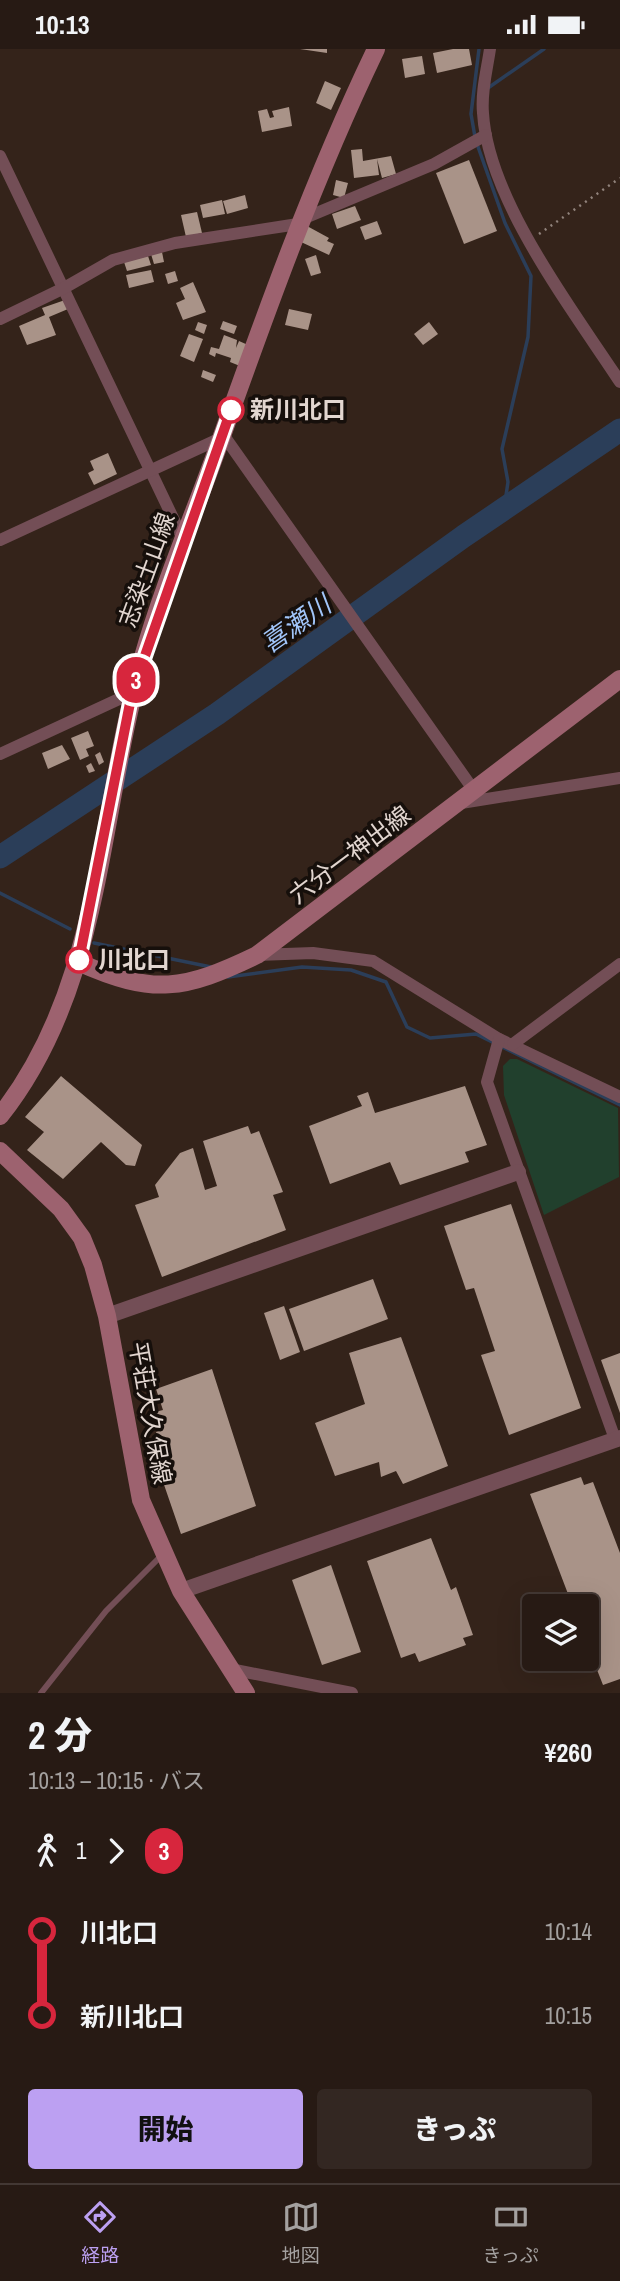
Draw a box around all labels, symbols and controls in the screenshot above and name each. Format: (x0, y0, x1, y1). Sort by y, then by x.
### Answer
text: 10:13 (35, 7, 90, 42)
place label: 新川北口 (250, 393, 346, 425)
marker: 新川北口 (218, 397, 244, 423)
street label: 志染土山線 (111, 508, 182, 632)
water label: 喜瀬川 (254, 585, 340, 660)
line badge: 3 (113, 657, 159, 703)
text: 3 (131, 664, 141, 696)
street label: 六分一神出線 (282, 798, 417, 910)
place label: 川北口 (98, 943, 170, 975)
marker: 川北口 (66, 947, 92, 973)
street label: 平荘大久保線 (123, 1339, 179, 1487)
map controls (522, 1594, 599, 1671)
button: layers (522, 1594, 599, 1671)
text: 2 分 (28, 1710, 92, 1761)
text: ¥260 (545, 1735, 592, 1770)
text: 10:13 – 10:15 · バス (28, 1765, 205, 1796)
icon: walk (28, 1832, 66, 1870)
icon: forward (97, 1832, 135, 1870)
text: 1 (76, 1835, 87, 1866)
text: 3 (159, 1835, 169, 1867)
text: 川北口 (80, 1915, 158, 1950)
text: 10:14 (545, 1916, 592, 1947)
text: 新川北口 (80, 1999, 184, 2034)
text: 10:15 (545, 2000, 592, 2031)
button: 開始 (28, 2089, 303, 2169)
button: きっぷ (317, 2089, 592, 2169)
tab: 経路 (81, 2198, 119, 2268)
tab: 地図 (282, 2198, 320, 2268)
tab: きっぷ (482, 2198, 539, 2268)

